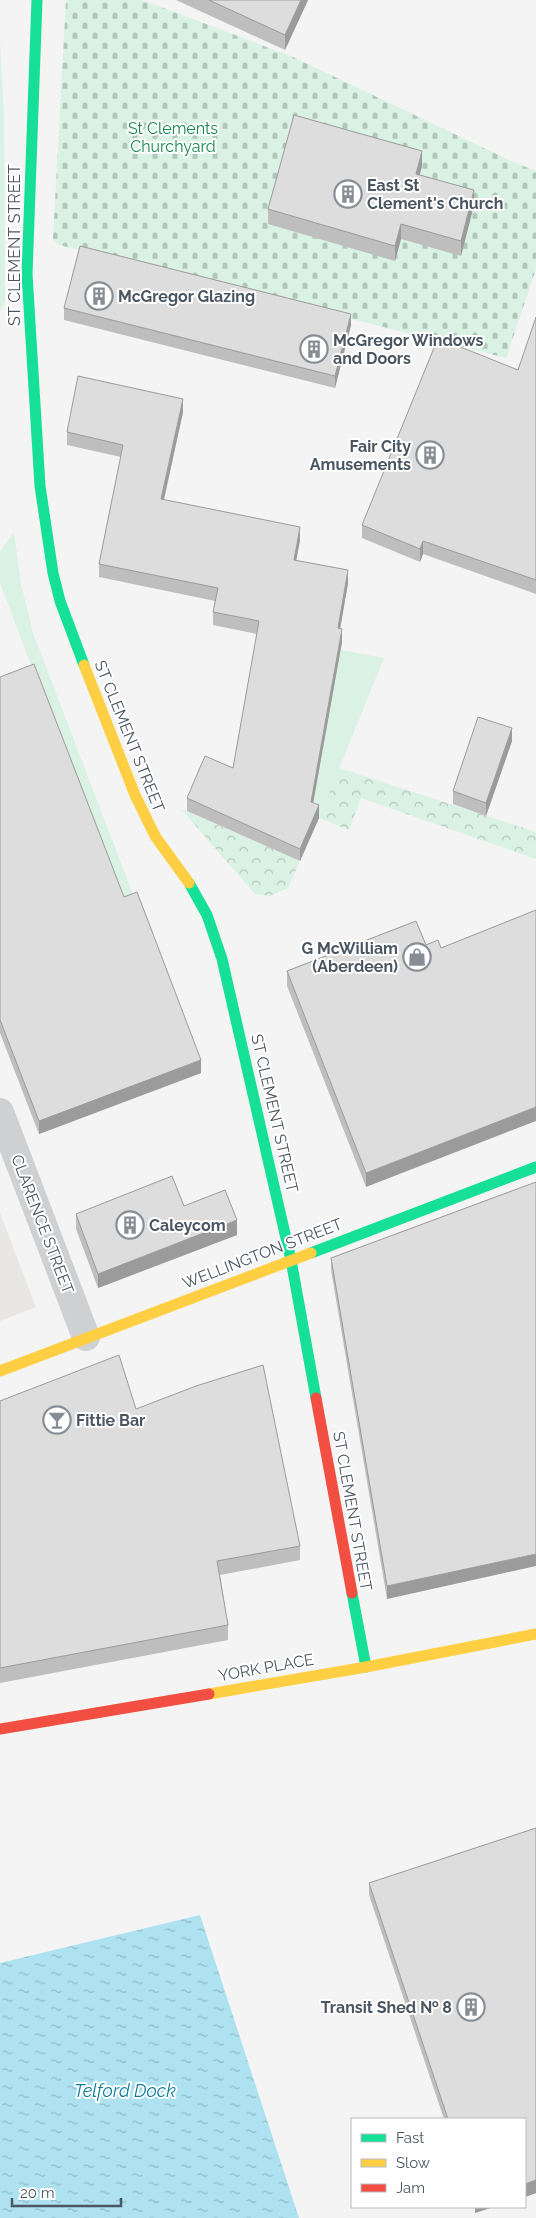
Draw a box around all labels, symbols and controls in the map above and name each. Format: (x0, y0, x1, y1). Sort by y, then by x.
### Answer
park label: St Clements Churchyard (128, 119, 218, 156)
street label: ST CLEMENT STREET (5, 164, 24, 326)
place label: East St Clement's Church (367, 176, 504, 213)
building icon: East St Clement's Church (333, 179, 363, 209)
building icon: McGregor Glazing (84, 281, 114, 311)
place label: McGregor Glazing (118, 287, 255, 306)
place label: McGregor Windows and Doors (333, 331, 483, 368)
building icon: McGregor Windows and Doors (299, 334, 329, 364)
place label: Fair City Amusements (310, 437, 411, 474)
building icon: Fair City Amusements (415, 440, 445, 470)
street label: ST CLEMENT STREET (90, 658, 169, 815)
place label: G McWilliam (Aberdeen) (302, 939, 398, 976)
shop icon: G McWilliam (Aberdeen) (402, 942, 432, 972)
street label: ST CLEMENT STREET (247, 1032, 302, 1194)
street label: CLARENCE STREET (7, 1152, 78, 1297)
building icon: Caleycom (115, 1210, 145, 1240)
street label: WELLINGTON STREET (180, 1214, 345, 1293)
place label: Caleycom (149, 1216, 226, 1235)
bar icon: Fittie Bar (42, 1405, 72, 1435)
place label: Fittie Bar (76, 1411, 145, 1430)
street label: ST CLEMENT STREET (329, 1430, 376, 1593)
street label: YORK PLACE (217, 1650, 316, 1685)
building icon: Transit Shed № 8 (456, 1992, 486, 2022)
place label: Transit Shed № 8 (321, 1998, 452, 2017)
water label: Telford Dock (74, 2080, 176, 2101)
legend (351, 2118, 526, 2208)
text: Fast (396, 2129, 424, 2147)
text: Slow (396, 2154, 430, 2172)
scale bar (12, 2176, 121, 2208)
text: Jam (396, 2179, 425, 2197)
text: 20 m (20, 2184, 55, 2202)

